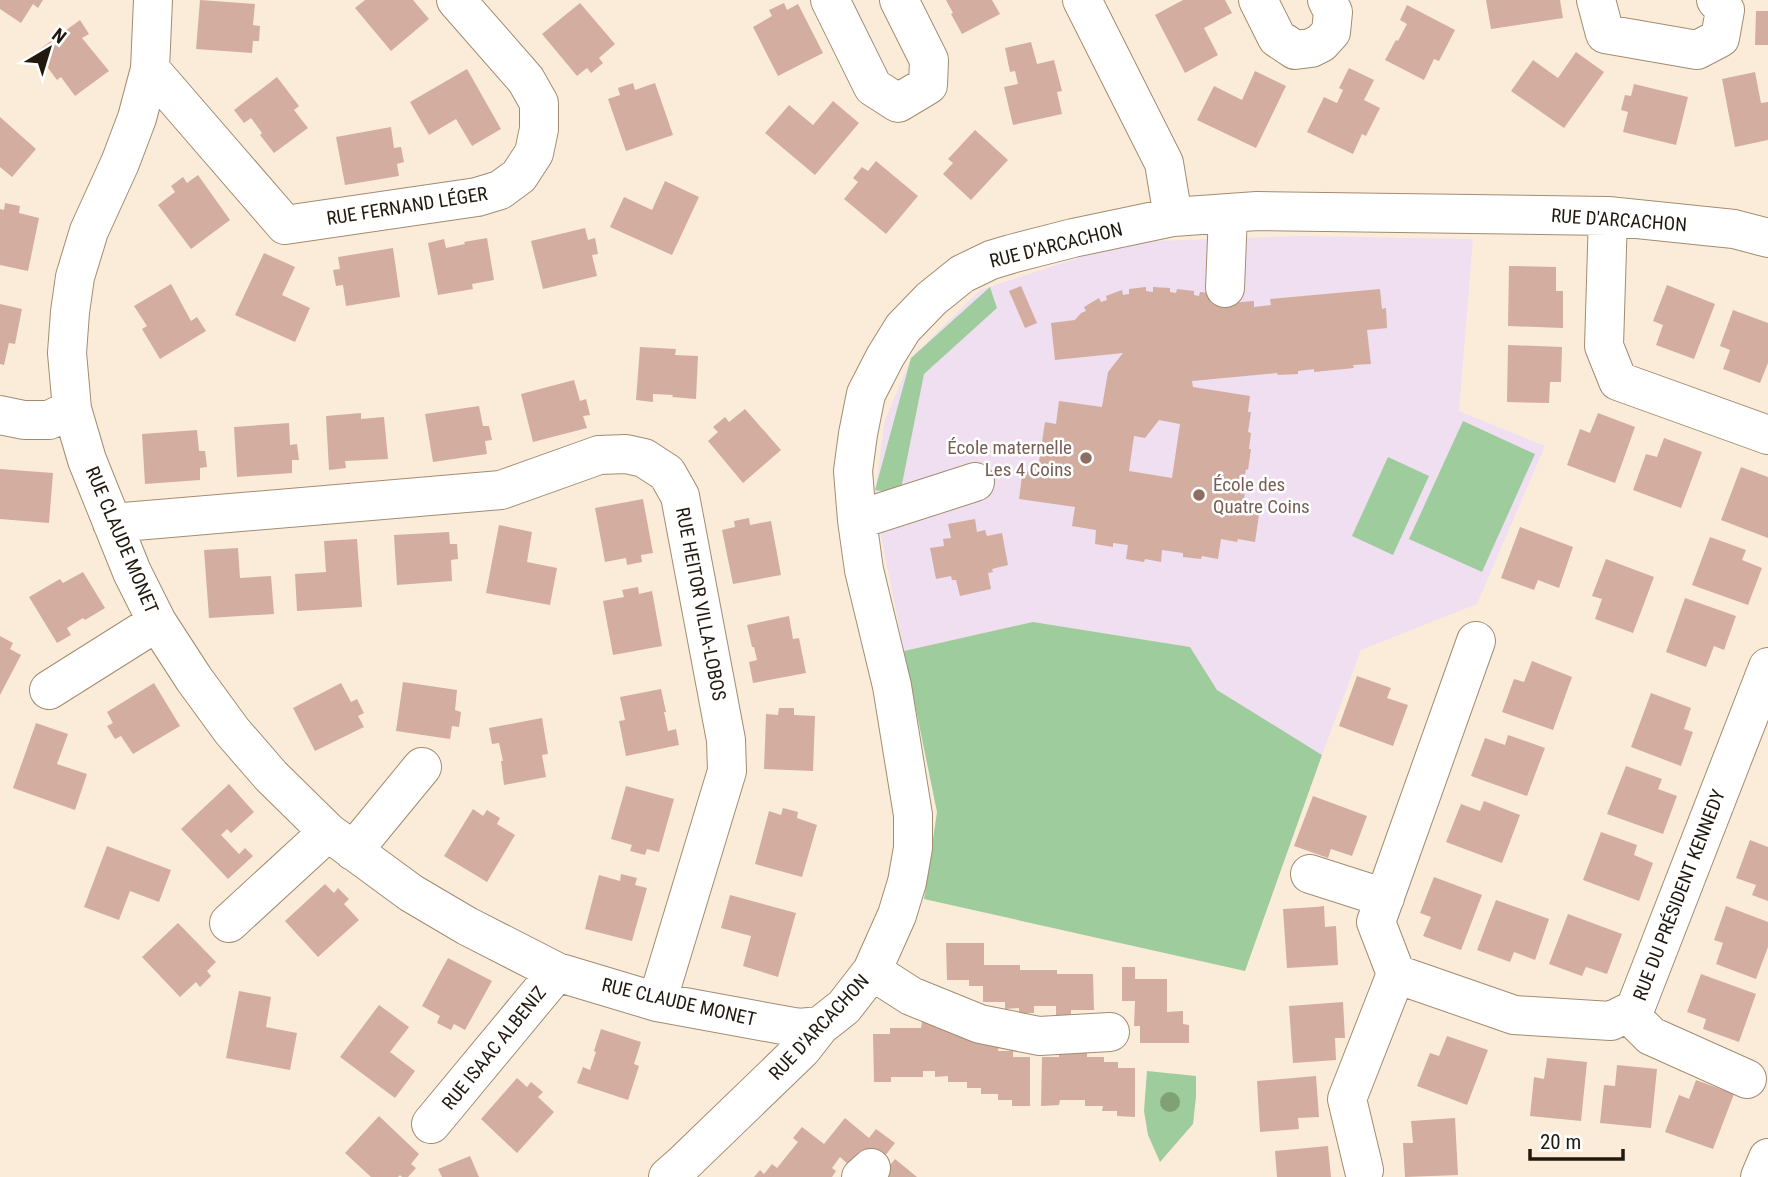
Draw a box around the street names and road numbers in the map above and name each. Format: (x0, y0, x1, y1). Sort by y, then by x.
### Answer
street label: RUE FERNAND LÉGER (325, 182, 489, 230)
street label: RUE D'ARCACHON (1550, 204, 1688, 236)
street label: RUE D'ARCACHON (987, 217, 1125, 273)
street label: RUE CLAUDE MONET (81, 463, 163, 617)
street label: RUE HEITOR VILLA-LOBOS (671, 505, 731, 703)
street label: RUE DU PRÉSIDENT KENNEDY (1628, 786, 1730, 1004)
street label: RUE D'ARCACHON (764, 969, 874, 1085)
street label: RUE CLAUDE MONET (600, 973, 759, 1031)
street label: RUE ISAAC ALBENIZ (437, 982, 551, 1114)

